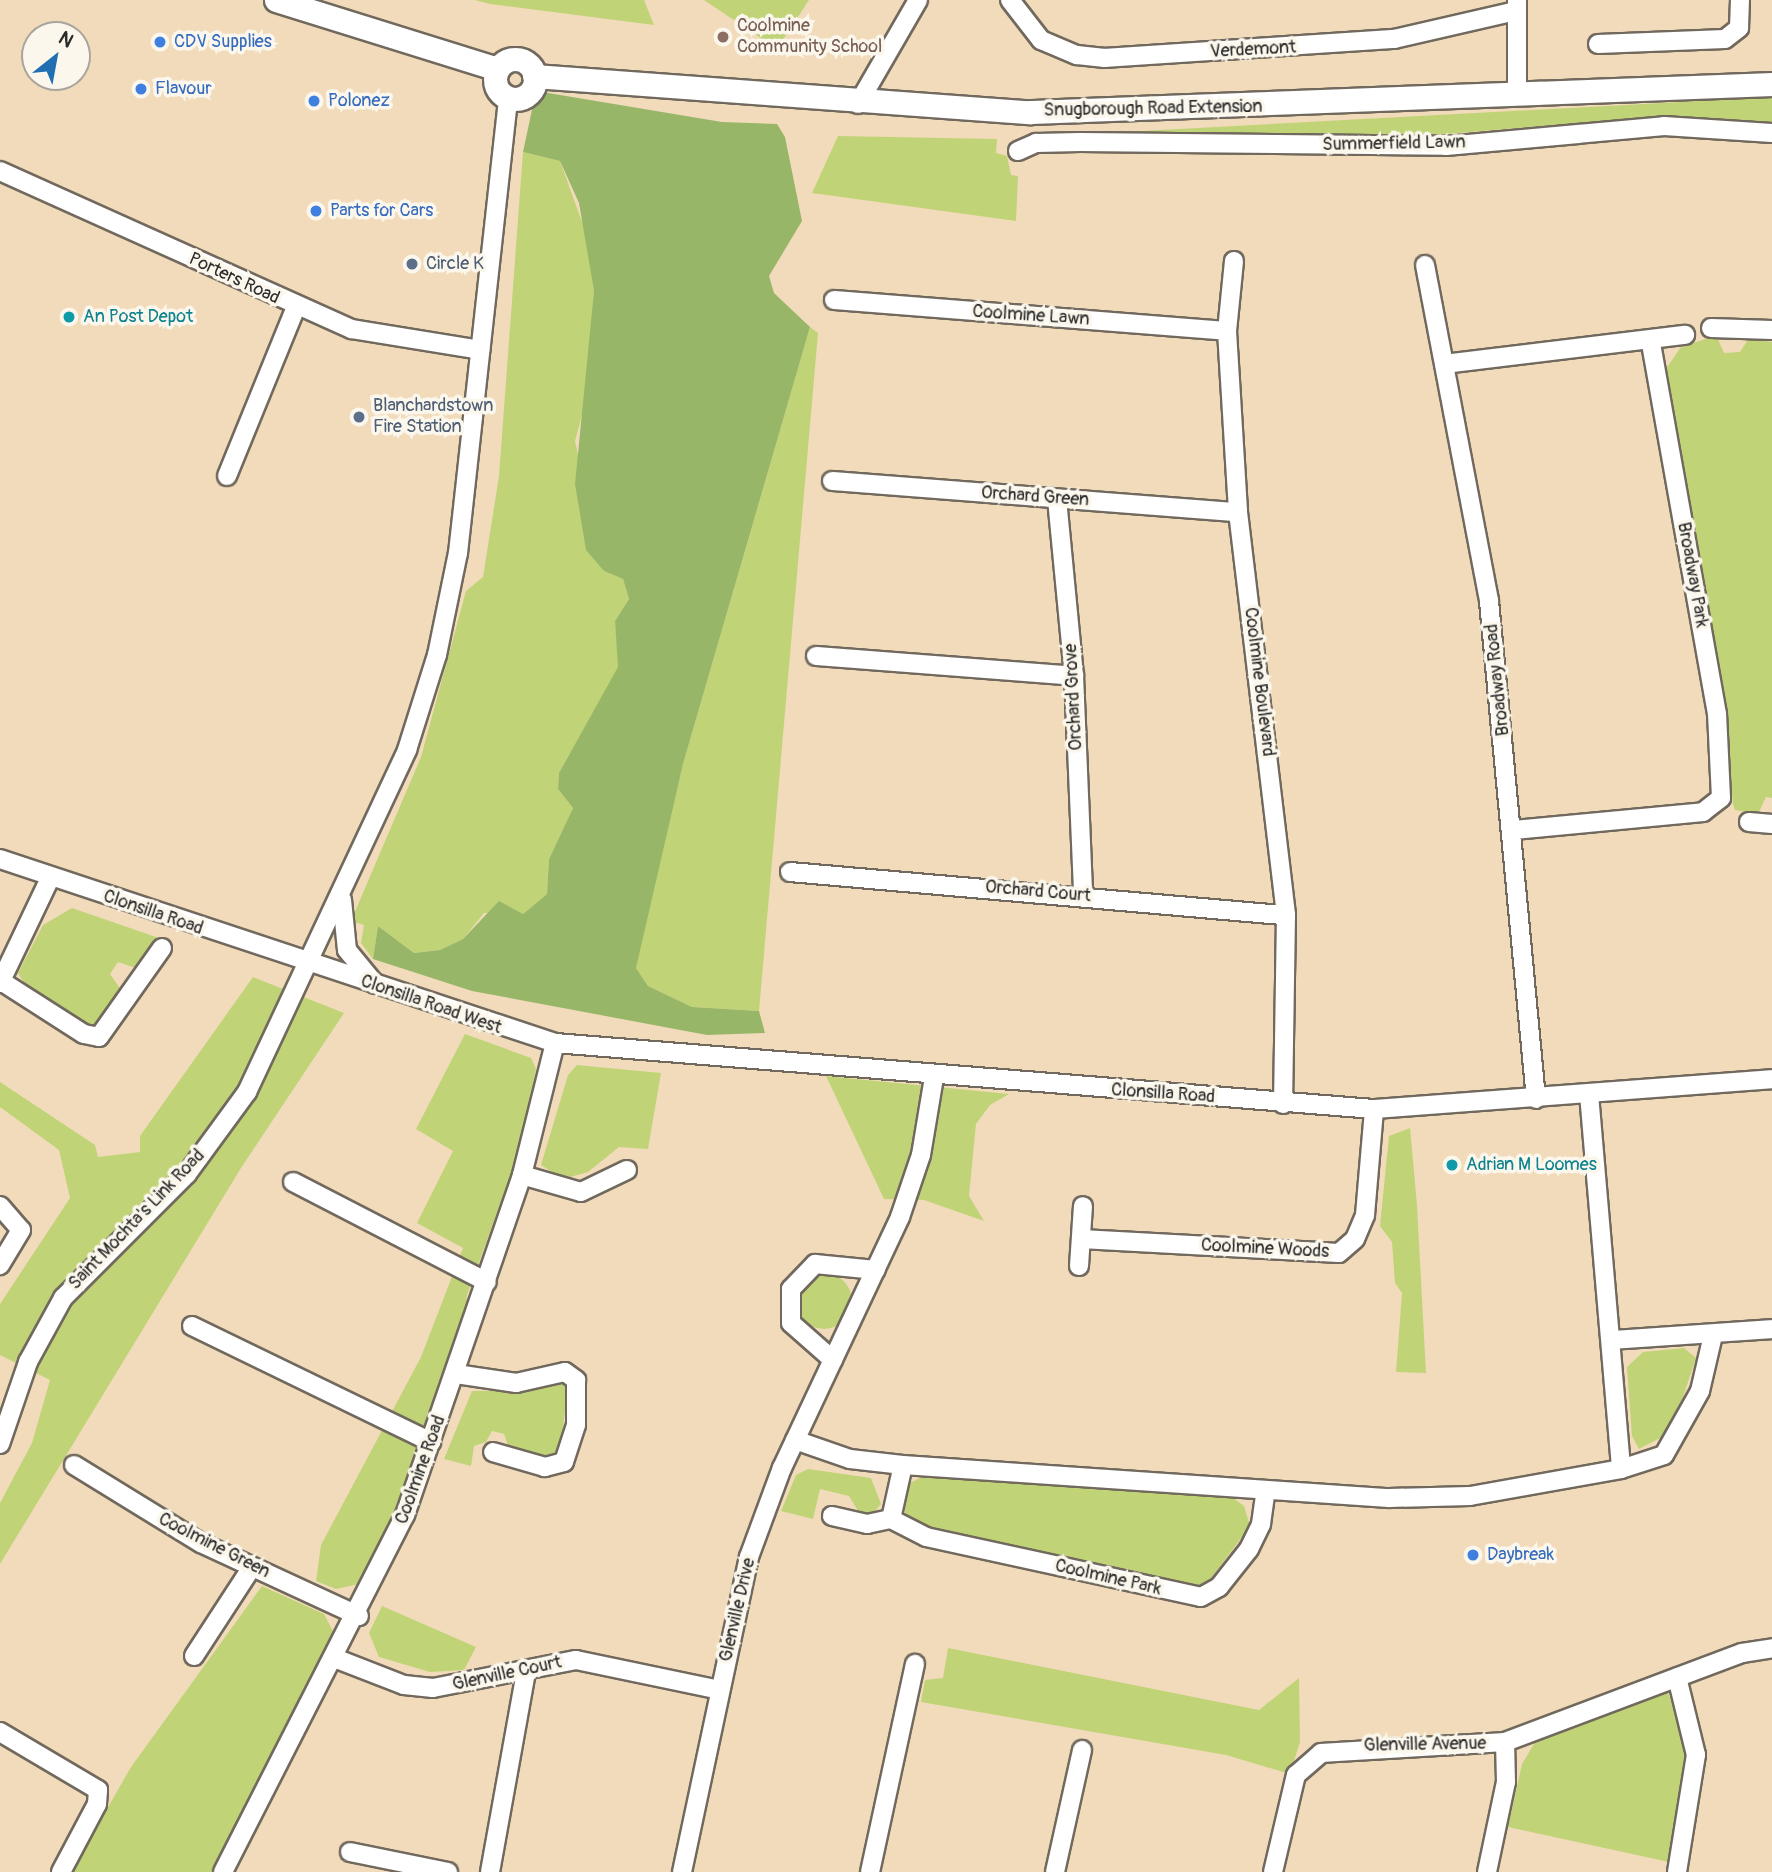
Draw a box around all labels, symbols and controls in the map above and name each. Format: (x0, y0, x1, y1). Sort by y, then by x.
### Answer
place label: Coolmine Community School (737, 16, 882, 58)
north arrow (21, 21, 91, 91)
text: N (54, 26, 77, 53)
marker: Coolmine Community School (715, 29, 731, 45)
place label: CDV Supplies (174, 31, 272, 53)
marker: CDV Supplies (152, 34, 168, 50)
street label: Verdemont (1209, 37, 1297, 63)
place label: Flavour (155, 78, 212, 100)
marker: Flavour (133, 81, 149, 97)
place label: Polonez (328, 90, 390, 112)
marker: Polonez (306, 93, 322, 109)
street label: Snugborough Road Extension (1043, 96, 1263, 122)
street label: Summerfield Lawn (1322, 132, 1466, 156)
place label: Parts for Cars (330, 200, 433, 222)
marker: Parts for Cars (308, 203, 324, 219)
street label: Porters Road (185, 249, 283, 309)
place label: Circle K (426, 253, 484, 275)
marker: Circle K (404, 256, 420, 272)
street label: Coolmine Lawn (972, 301, 1090, 331)
place label: An Post Depot (83, 306, 193, 328)
marker: An Post Depot (61, 309, 77, 325)
place label: Blanchardstown Fire Station (373, 396, 493, 438)
marker: Blanchardstown Fire Station (351, 409, 367, 425)
street label: Orchard Green (980, 482, 1090, 512)
street label: Broadway Park (1672, 521, 1712, 629)
street label: Coolmine Boulevard (1239, 606, 1279, 758)
street label: Broadway Road (1481, 623, 1515, 737)
street label: Orchard Grove (1060, 643, 1088, 751)
street label: Orchard Court (984, 877, 1092, 907)
street label: Clonsilla Road (100, 886, 206, 940)
street label: Clonsilla Road West (358, 971, 504, 1039)
street label: Clonsilla Road (1110, 1080, 1216, 1108)
street label: Saint Mochta's Link Road (64, 1145, 210, 1295)
place label: Adrian M Loomes (1466, 1154, 1597, 1176)
marker: Adrian M Loomes (1444, 1157, 1460, 1173)
street label: Coolmine Woods (1200, 1235, 1330, 1263)
street label: Coolmine Road (391, 1413, 451, 1527)
street label: Coolmine Green (155, 1509, 273, 1583)
place label: Daybreak (1487, 1544, 1554, 1566)
marker: Daybreak (1465, 1547, 1481, 1563)
street label: Coolmine Park (1053, 1555, 1163, 1601)
street label: Glenville Drive (716, 1556, 760, 1664)
street label: Glenville Court (451, 1652, 563, 1696)
street label: Glenville Avenue (1363, 1733, 1487, 1757)

